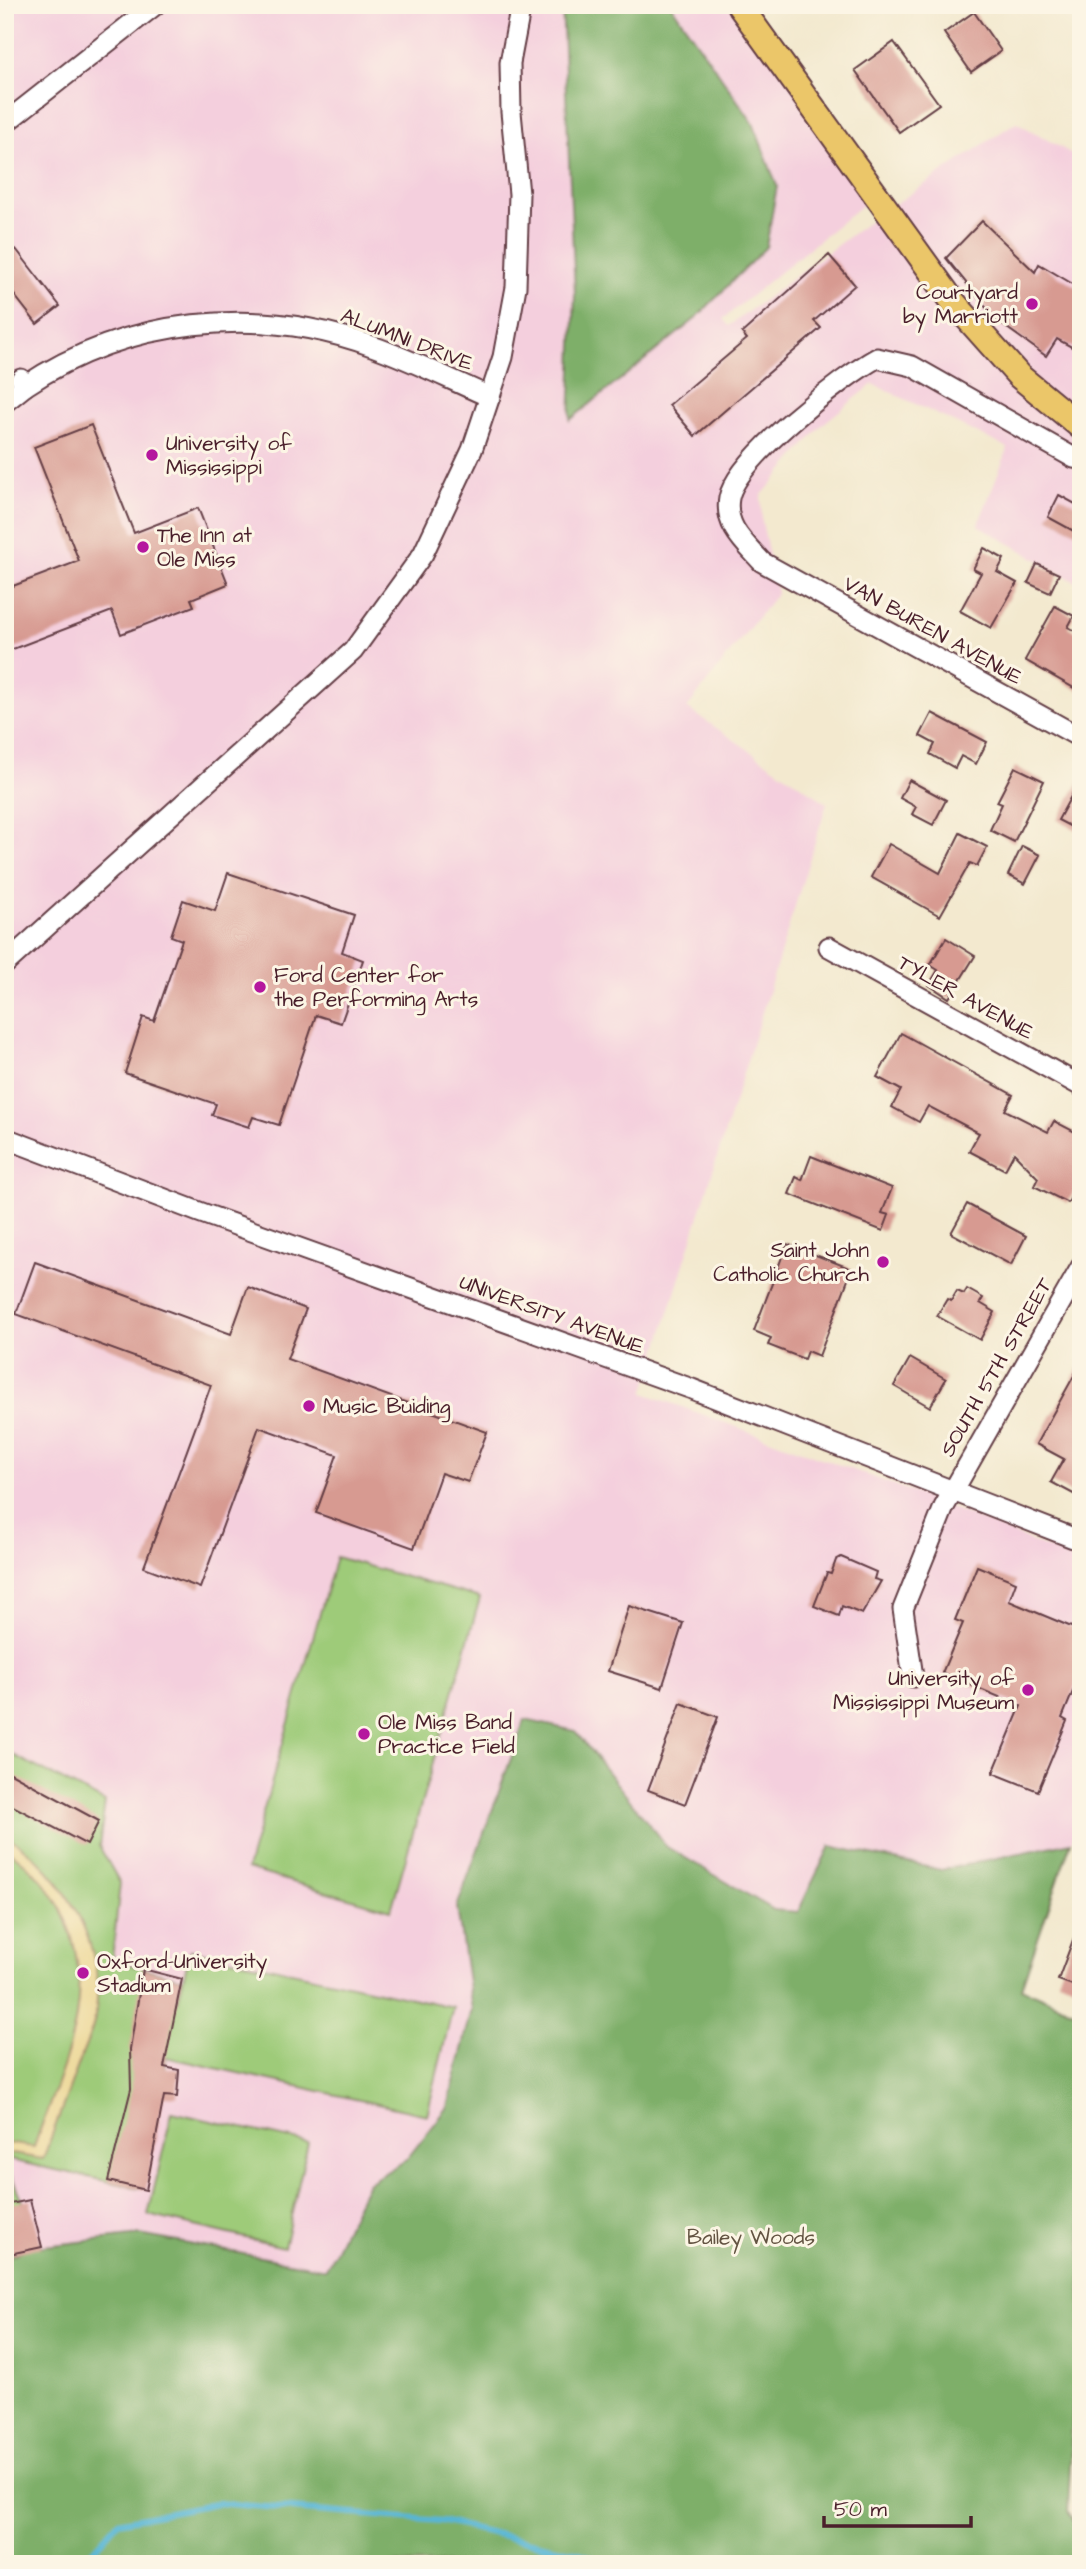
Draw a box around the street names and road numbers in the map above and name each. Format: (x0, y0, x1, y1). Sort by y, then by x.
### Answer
street label: ALUMNI DRIVE (337, 301, 478, 378)
street label: VAN BUREN AVENUE (838, 569, 1028, 692)
street label: TYLER AVENUE (893, 948, 1039, 1047)
street label: UNIVERSITY AVENUE (455, 1268, 649, 1362)
street label: SOUTH 5TH STREET (933, 1272, 1060, 1462)

